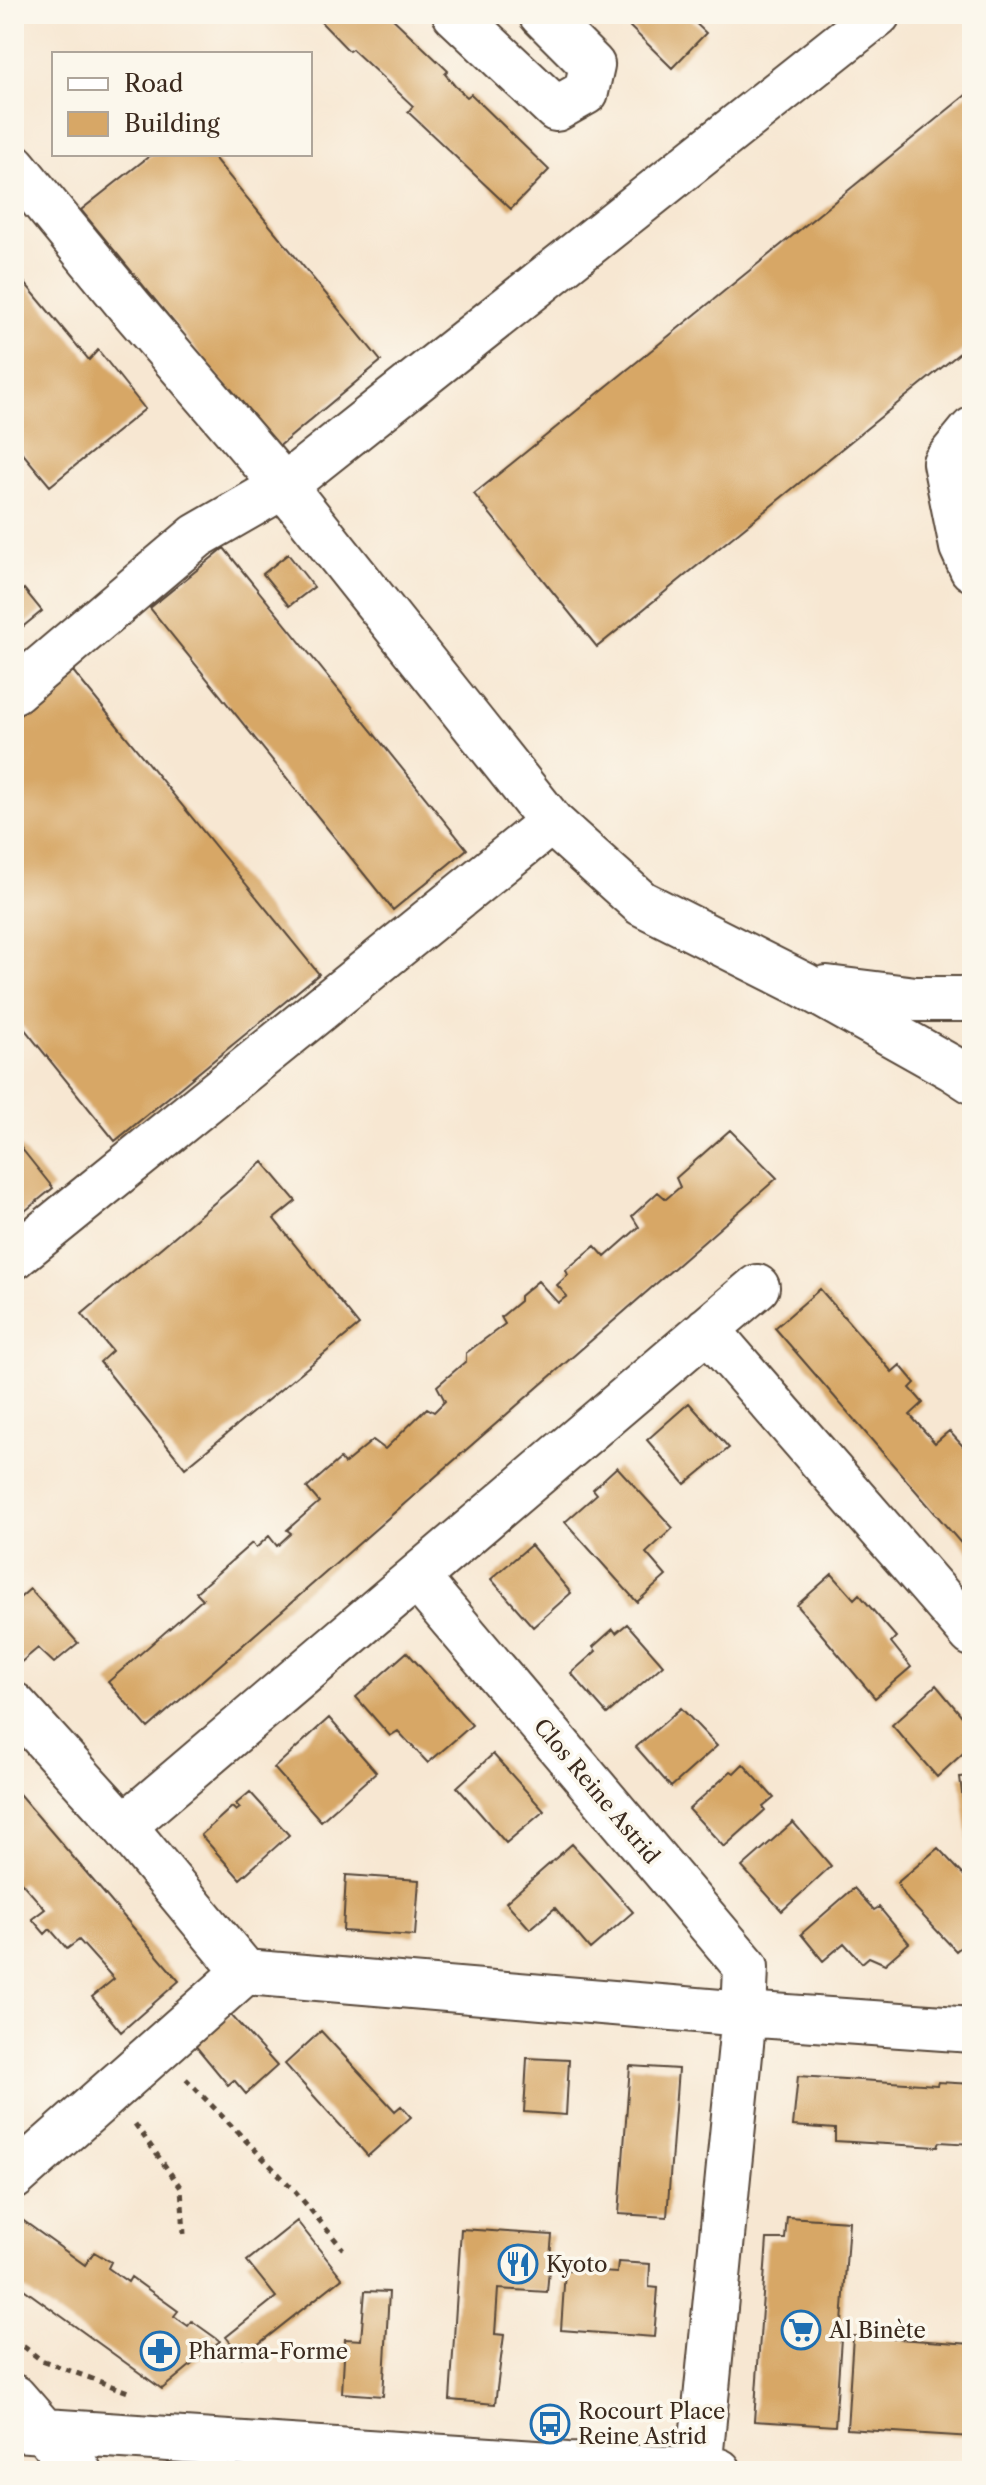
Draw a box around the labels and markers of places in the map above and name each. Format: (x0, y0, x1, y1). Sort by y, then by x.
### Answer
restaurant icon: Kyoto (497, 2243, 539, 2285)
place label: Kyoto (546, 2251, 608, 2278)
supermarket icon: Al Binète (780, 2309, 822, 2351)
place label: Al Binète (828, 2317, 926, 2344)
pharmacy icon: Pharma-Forme (139, 2330, 181, 2372)
place label: Pharma-Forme (188, 2338, 348, 2365)
place label: Rocourt Place Reine Astrid (578, 2398, 725, 2450)
bus stop icon: Rocourt Place Reine Astrid (529, 2403, 571, 2445)

